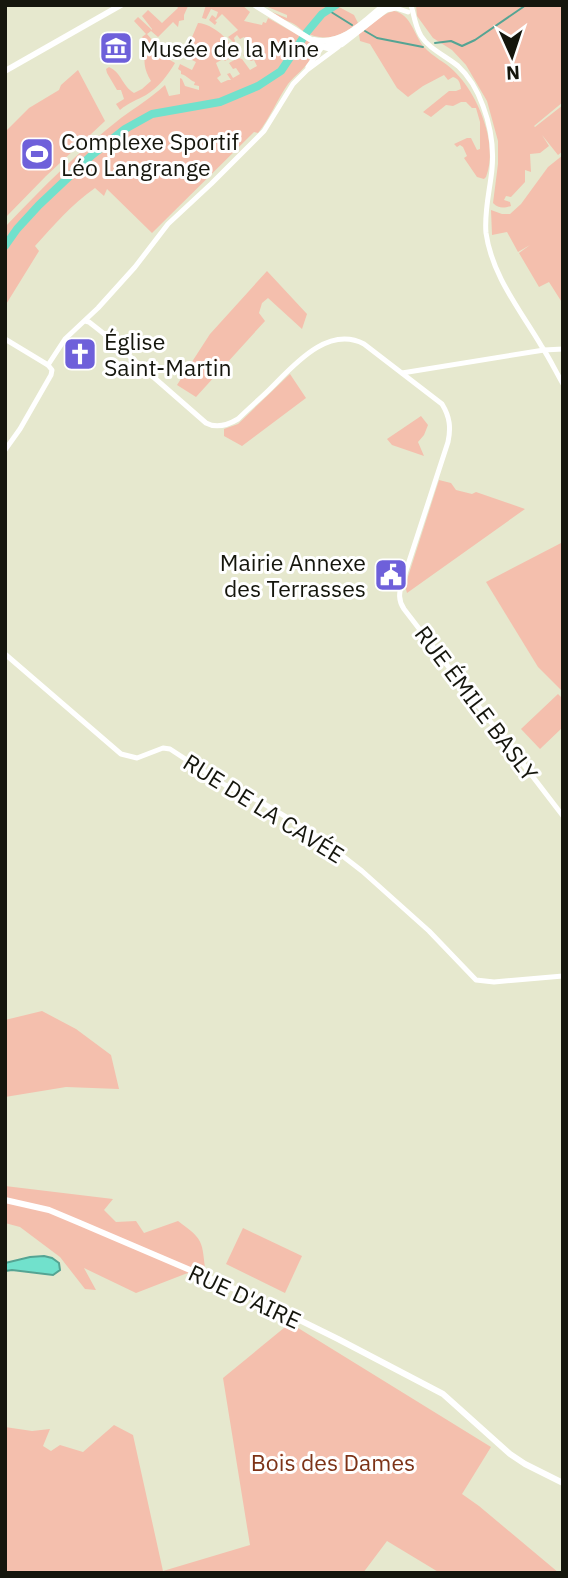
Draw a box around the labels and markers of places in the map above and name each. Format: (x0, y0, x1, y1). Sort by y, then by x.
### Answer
museum icon: Musée de la Mine (97, 29, 135, 67)
place label: Musée de la Mine (140, 33, 319, 63)
place label: Complexe Sportif Léo Langrange (61, 126, 239, 182)
sports icon: Complexe Sportif Léo Langrange (18, 135, 56, 173)
place label: Église Saint-Martin (104, 326, 232, 382)
church icon: Église Saint-Martin (61, 335, 99, 373)
place label: Mairie Annexe des Terrasses (220, 547, 366, 603)
public building icon: Mairie Annexe des Terrasses (372, 556, 410, 594)

